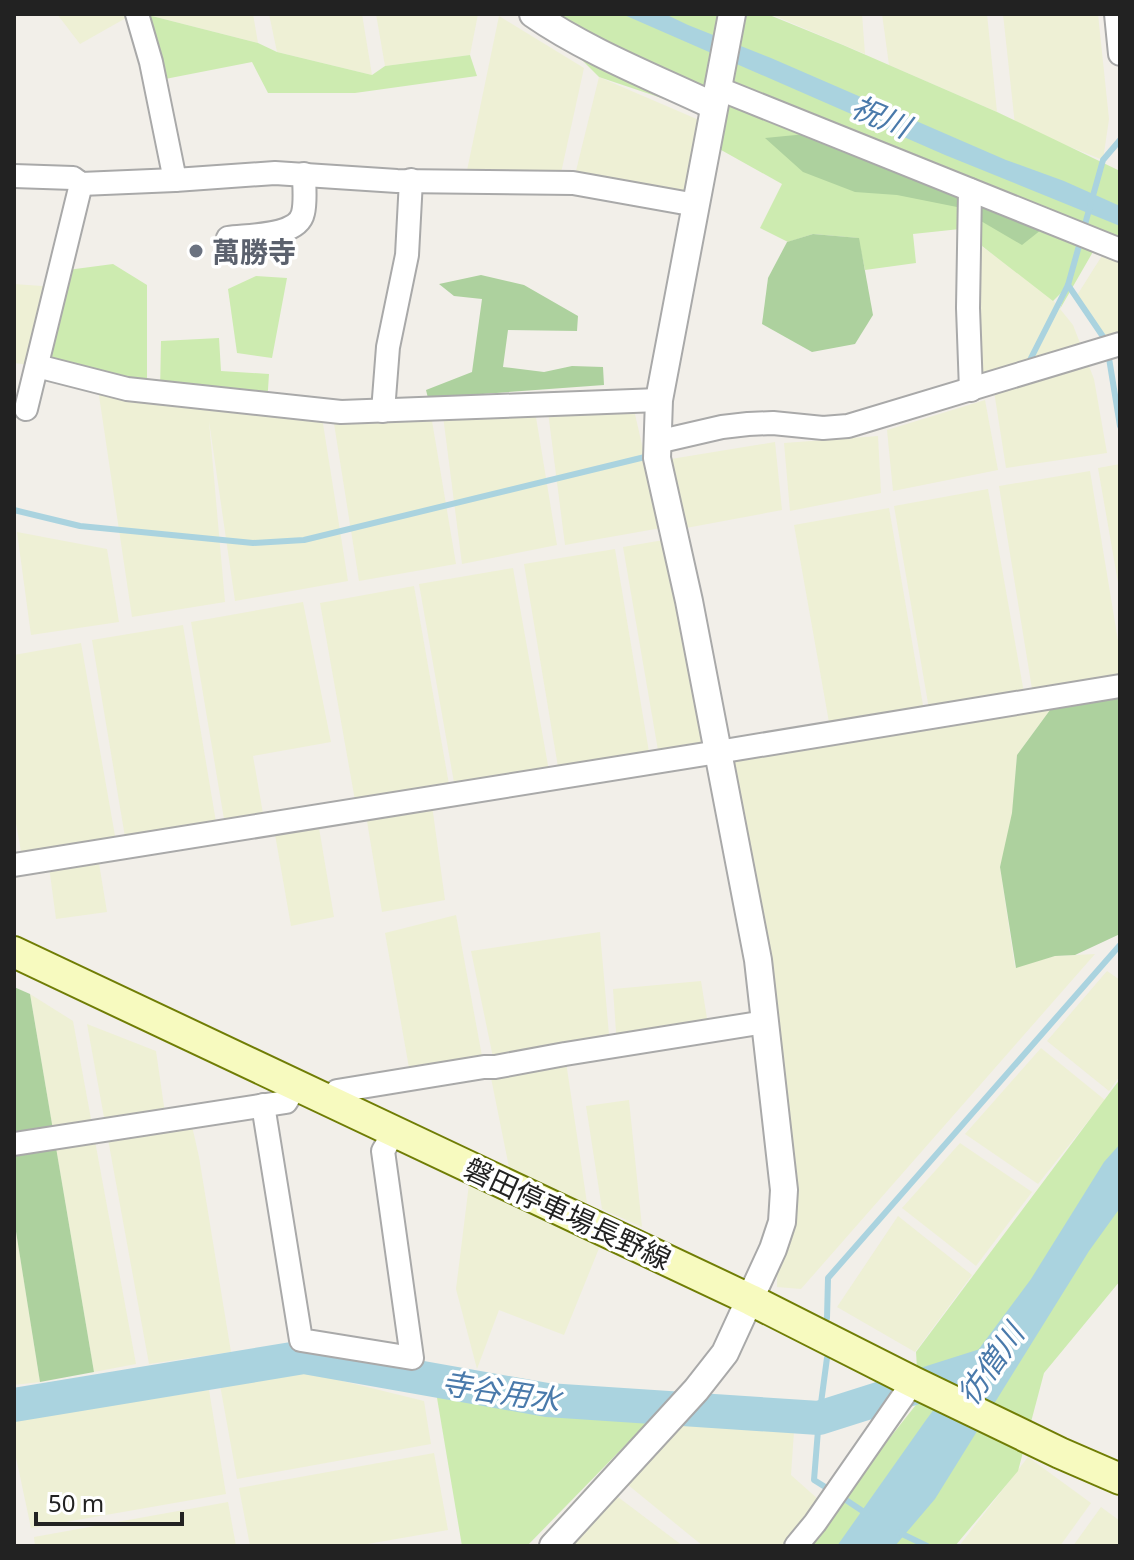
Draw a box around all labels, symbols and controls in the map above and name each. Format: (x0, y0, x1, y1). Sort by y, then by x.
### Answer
water label: 祝川 (845, 85, 919, 148)
place label: 萬勝寺 (212, 232, 296, 270)
marker: 萬勝寺 (187, 242, 205, 260)
street label: 磐田停車場長野線 (458, 1148, 678, 1278)
water label: 彷僧川 (947, 1313, 1034, 1413)
water label: 寺谷用水 (439, 1361, 566, 1421)
scale bar (36, 1476, 182, 1526)
text: 50 m (48, 1486, 104, 1519)

